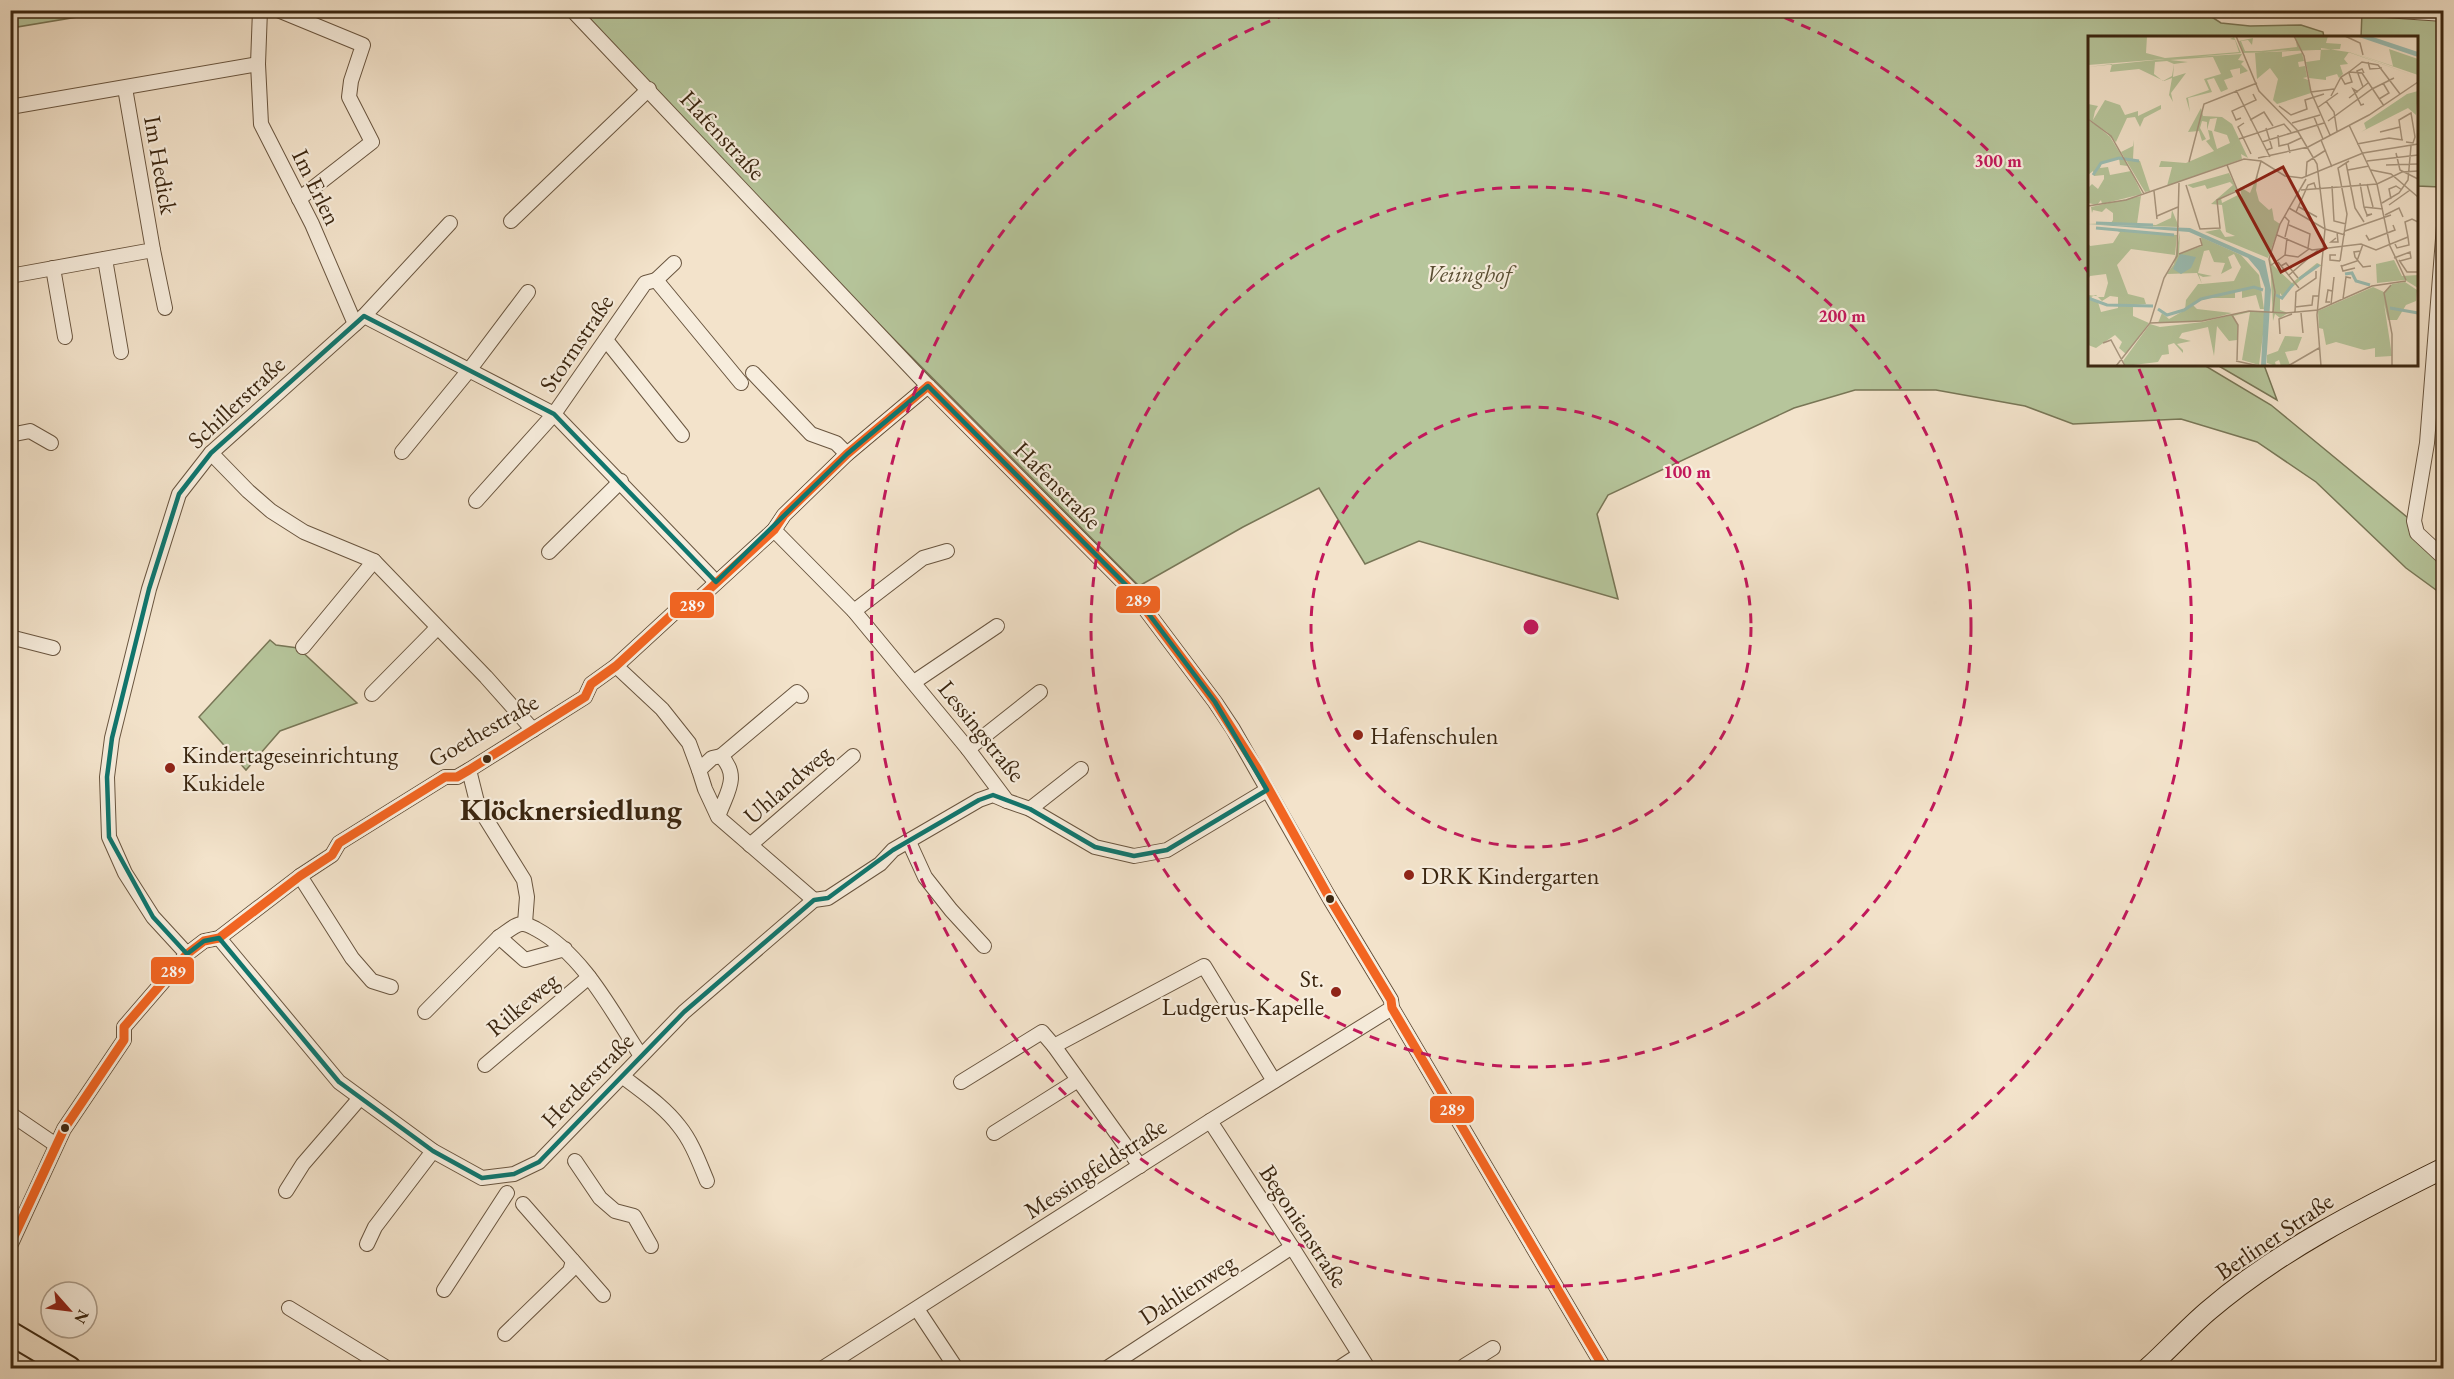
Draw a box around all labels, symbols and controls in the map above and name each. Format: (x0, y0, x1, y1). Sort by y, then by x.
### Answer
inset map (2088, 36, 2418, 366)
street label: Hafenstraße (673, 83, 773, 187)
street label: Im Hedick (137, 113, 185, 217)
street label: Im Erlen (285, 144, 349, 230)
text: 300 m (1974, 149, 2022, 172)
park label: Veiinghof (1426, 258, 1517, 289)
street label: Stormstraße (532, 288, 620, 398)
text: 200 m (1818, 304, 1866, 327)
street label: Schillerstraße (181, 349, 291, 455)
street label: Hafenstraße (1007, 434, 1109, 536)
text: 100 m (1663, 460, 1711, 483)
line badge: 289 (1115, 585, 1161, 614)
text: 289 (1125, 590, 1151, 611)
line badge: 289 (669, 591, 715, 619)
text: 289 (679, 595, 705, 616)
centre of rings (1521, 617, 1541, 637)
street label: Lessingstraße (931, 674, 1033, 788)
street label: Goethestraße (422, 686, 544, 774)
place label: Hafenschulen (1370, 720, 1499, 751)
marker: Hafenschulen (1351, 728, 1365, 742)
street label: Uhlandweg (737, 737, 838, 830)
place label: Kindertageseinrichtung Kukidele (182, 739, 399, 798)
unlabelled marker (481, 753, 493, 765)
marker: Kindertageseinrichtung Kukidele (163, 761, 177, 775)
district label: Klöcknersiedlung (460, 790, 683, 829)
place label: DRK Kindergarten (1421, 860, 1600, 891)
marker: DRK Kindergarten (1402, 868, 1416, 882)
unlabelled marker (1324, 893, 1336, 905)
line badge: 289 (150, 956, 195, 985)
text: 289 (160, 961, 186, 982)
place label: St. Ludgerus-Kapelle (1162, 963, 1324, 1022)
street label: Rilkeweg (479, 964, 565, 1043)
marker: St. Ludgerus-Kapelle (1329, 985, 1343, 999)
street label: Herderstraße (534, 1026, 640, 1134)
line badge: 289 (1429, 1095, 1475, 1124)
text: 289 (1439, 1099, 1465, 1120)
street label: Messingfeldstraße (1018, 1110, 1172, 1226)
unlabelled marker (59, 1122, 71, 1134)
street label: Begonienstraße (1253, 1159, 1355, 1293)
street label: Berliner Straße (2209, 1185, 2339, 1287)
street label: Dahlienweg (1133, 1246, 1242, 1332)
north arrow (39, 1280, 99, 1340)
text: N (69, 1306, 94, 1327)

